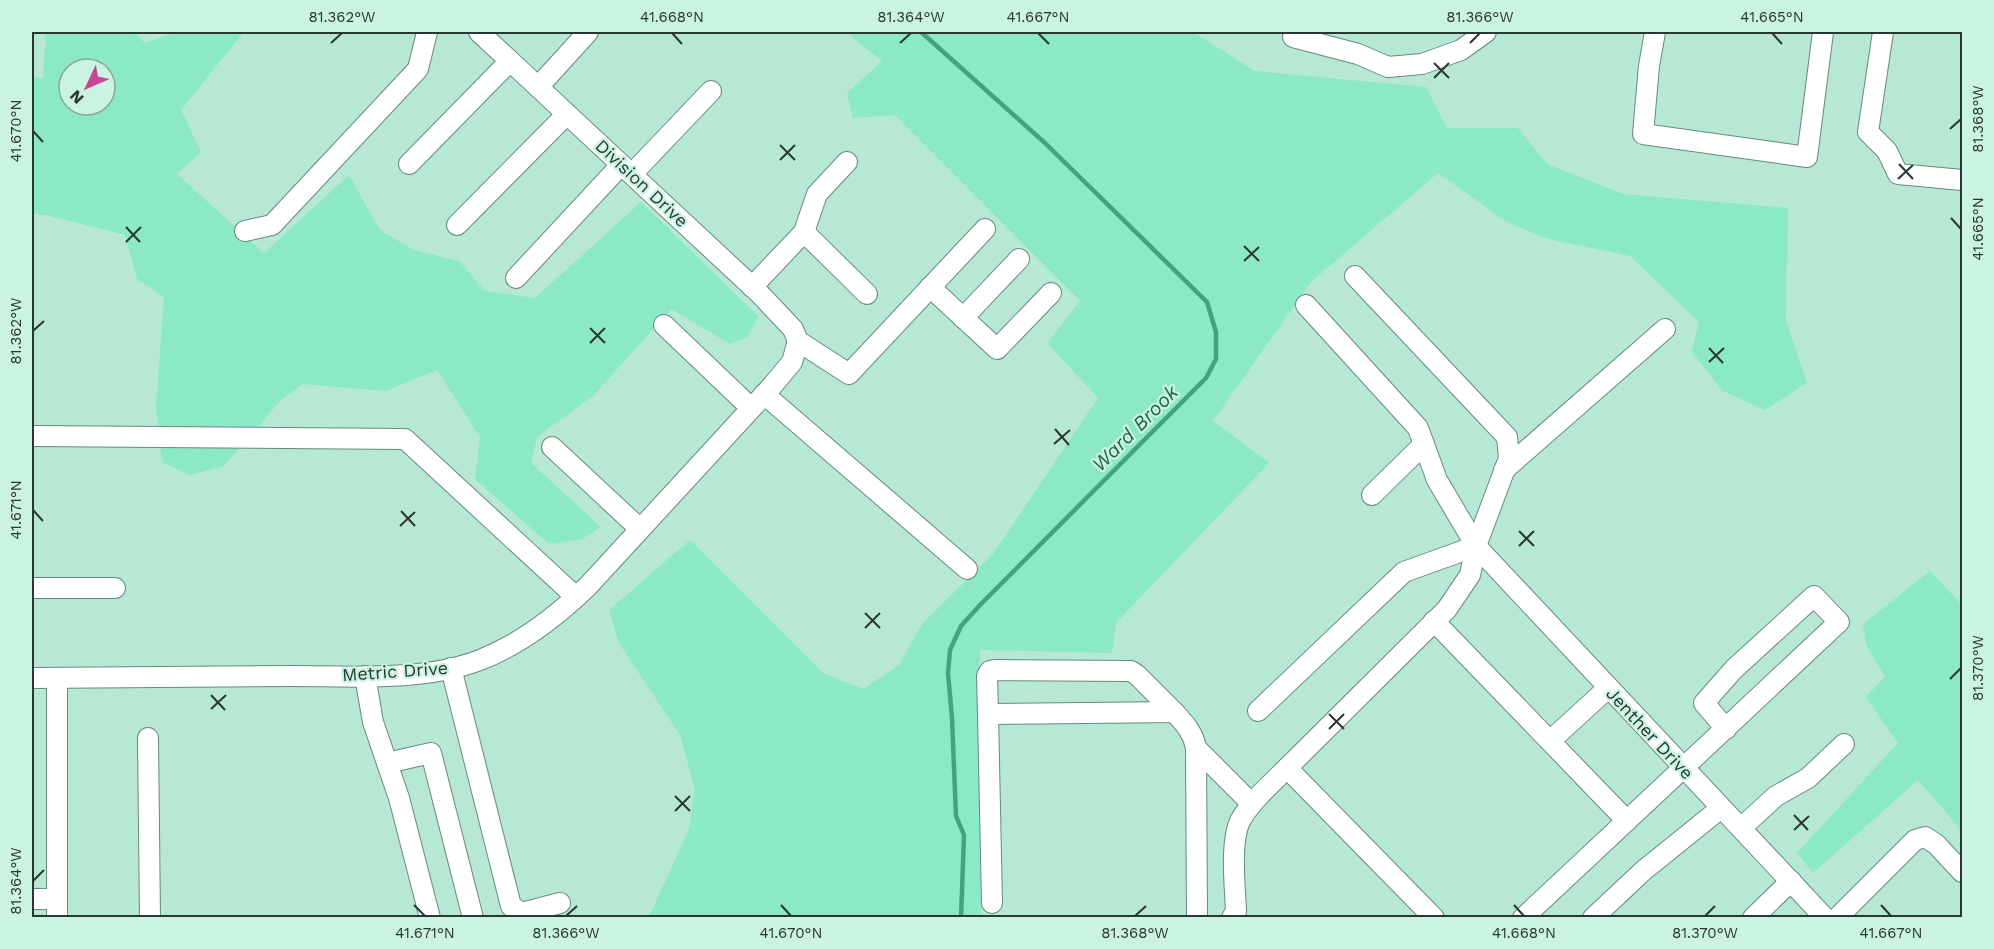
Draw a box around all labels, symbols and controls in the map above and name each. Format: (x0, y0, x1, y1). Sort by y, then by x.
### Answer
text: 81.362°W (308, 8, 376, 26)
text: 41.668°N (640, 8, 704, 26)
text: 81.364°W (877, 8, 945, 26)
text: 41.667°N (1007, 8, 1069, 26)
text: 81.366°W (1446, 8, 1514, 26)
text: 41.665°N (1740, 8, 1804, 26)
north arrow (57, 57, 117, 117)
text: 81.368°W (1969, 85, 1987, 153)
text: N (66, 86, 88, 108)
text: 41.670°N (7, 100, 25, 162)
street label: Division Drive (591, 135, 693, 231)
text: 41.665°N (1969, 197, 1987, 261)
text: 81.362°W (7, 297, 25, 365)
water label: Ward Brook (1087, 379, 1184, 476)
text: 41.671°N (7, 480, 25, 540)
text: 81.370°W (1969, 635, 1987, 701)
street label: Metric Drive (341, 657, 449, 685)
street label: Jenther Drive (1602, 683, 1698, 783)
text: 81.364°W (7, 847, 25, 915)
text: 41.671°N (395, 924, 455, 942)
text: 81.366°W (532, 924, 600, 942)
text: 41.670°N (760, 924, 822, 942)
text: 81.368°W (1101, 924, 1169, 942)
text: 41.668°N (1492, 924, 1556, 942)
text: 81.370°W (1672, 924, 1738, 942)
text: 41.667°N (1860, 924, 1922, 942)

